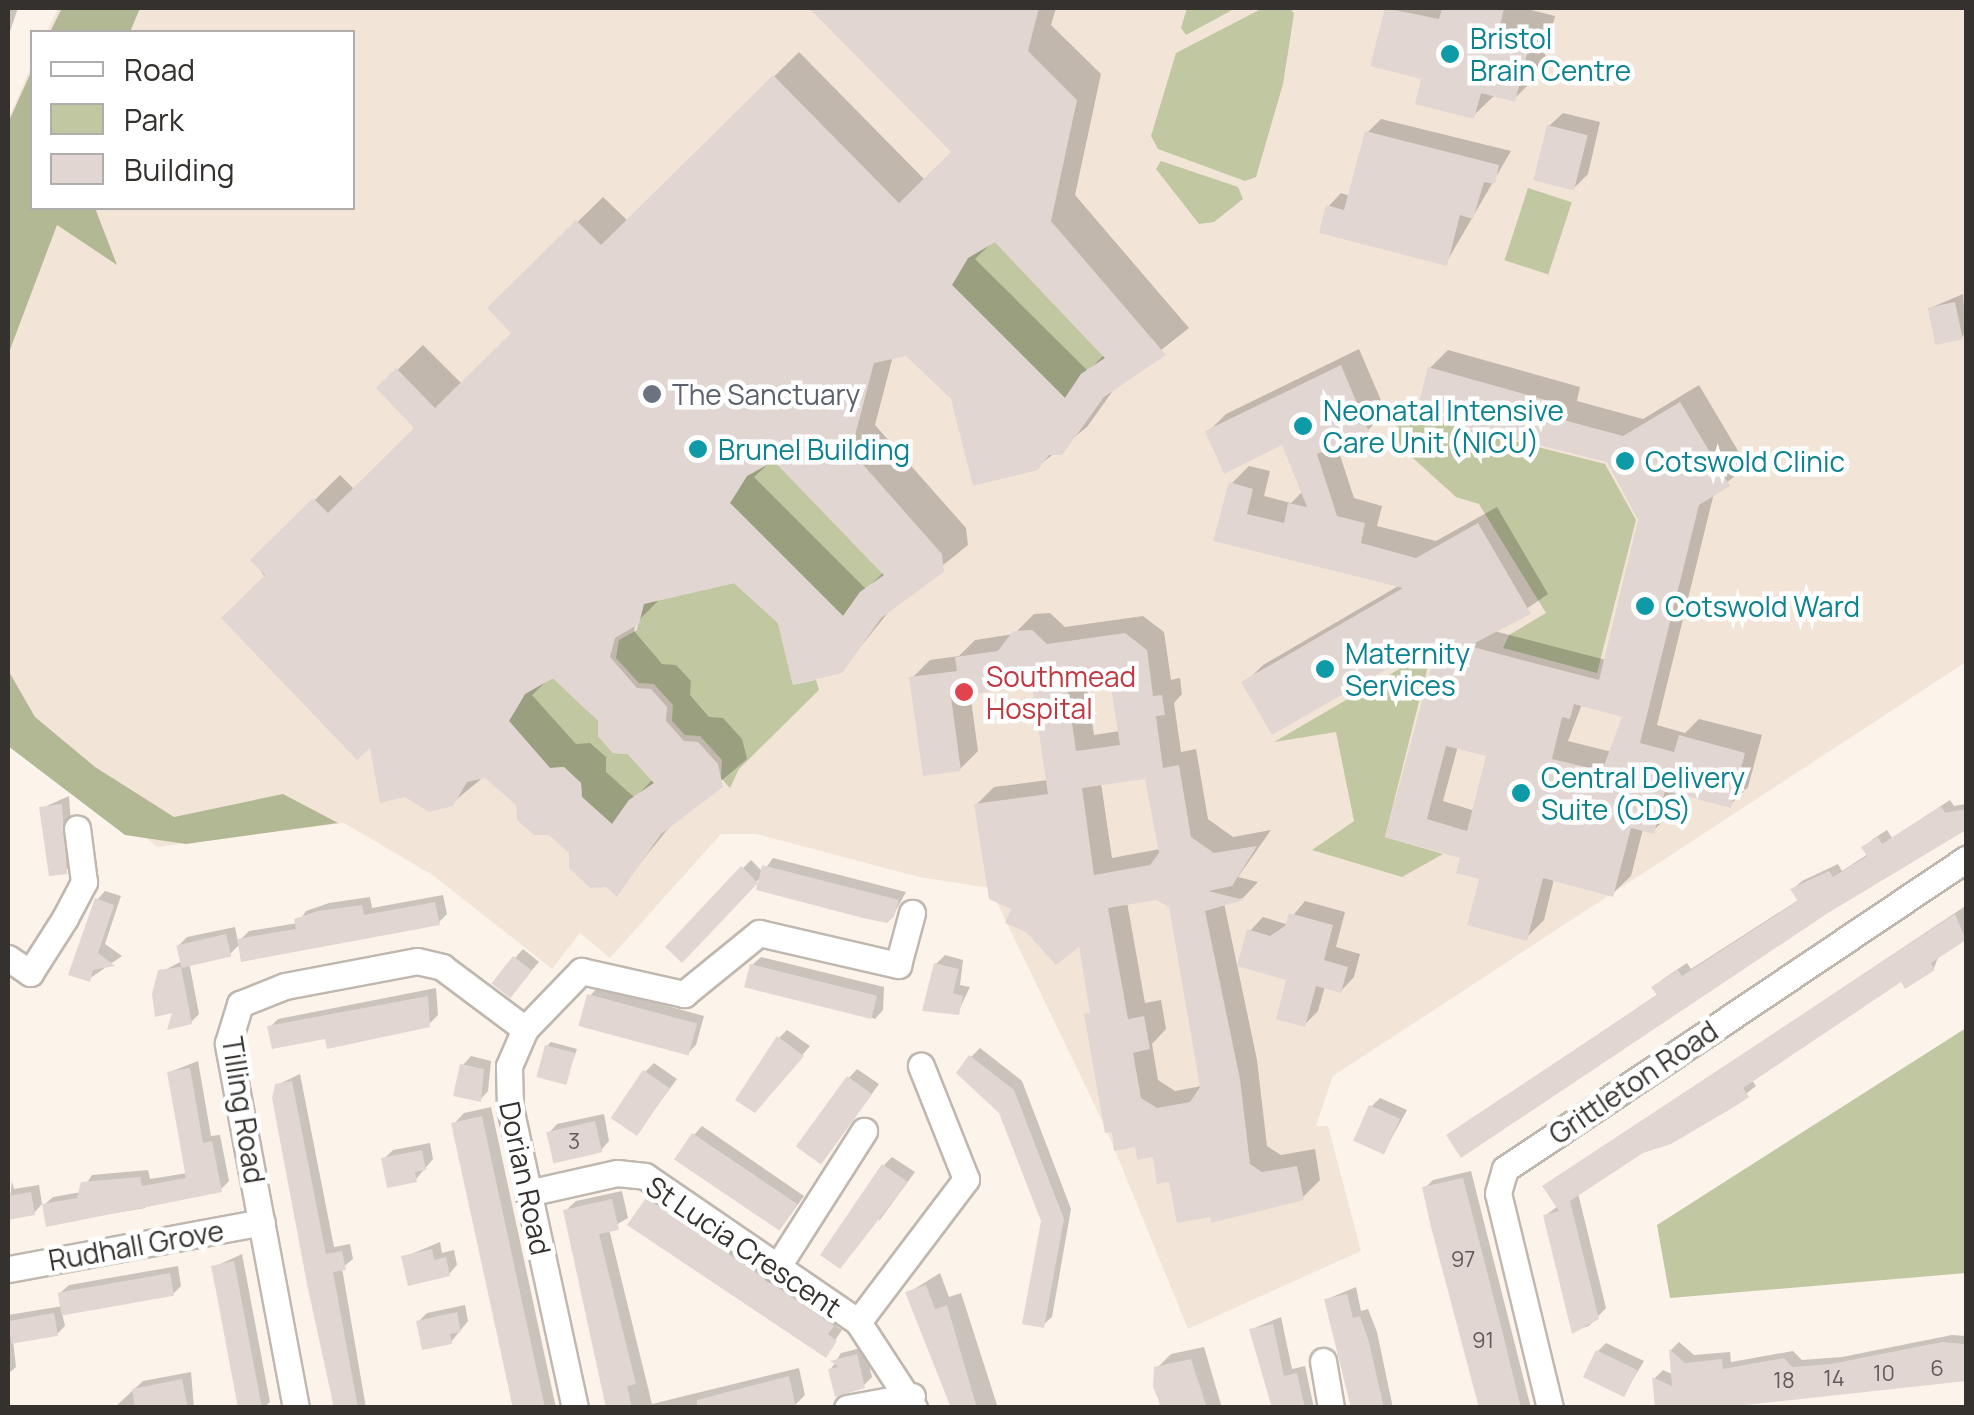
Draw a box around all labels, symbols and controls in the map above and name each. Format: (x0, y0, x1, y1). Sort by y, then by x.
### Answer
place label: Bristol Brain Centre (1470, 21, 1631, 87)
legend (30, 30, 355, 210)
marker: Bristol Brain Centre (1439, 43, 1461, 65)
text: Road (124, 49, 195, 90)
text: Park (124, 99, 184, 140)
text: Building (124, 149, 235, 190)
place label: The Sanctuary (672, 377, 860, 411)
marker: The Sanctuary (641, 383, 663, 405)
place label: Neonatal Intensive Care Unit (NICU) (1323, 393, 1564, 459)
marker: Neonatal Intensive Care Unit (NICU) (1292, 415, 1314, 437)
place label: Brunel Building (718, 432, 910, 466)
marker: Brunel Building (687, 438, 709, 460)
place label: Cotswold Clinic (1645, 444, 1845, 478)
marker: Cotswold Clinic (1614, 450, 1636, 472)
place label: Cotswold Ward (1665, 589, 1860, 623)
marker: Cotswold Ward (1634, 595, 1656, 617)
place label: Maternity Services (1345, 636, 1470, 702)
marker: Maternity Services (1314, 658, 1336, 680)
place label: Southmead Hospital (986, 659, 1136, 725)
marker: Southmead Hospital (951, 679, 977, 705)
place label: Central Delivery Suite (CDS) (1541, 760, 1745, 826)
marker: Central Delivery Suite (CDS) (1510, 782, 1532, 804)
street label: Grittleton Road (1542, 1013, 1724, 1151)
street label: Tilling Road (216, 1034, 272, 1186)
street label: Dorian Road (493, 1098, 559, 1258)
house number: 3 (568, 1129, 580, 1155)
street label: St Lucia Crescent (640, 1168, 848, 1324)
street label: Rudhall Grove (46, 1213, 226, 1277)
house number: 97 (1451, 1247, 1475, 1273)
house number: 91 (1472, 1328, 1494, 1354)
house number: 6 (1930, 1356, 1944, 1382)
house number: 10 (1873, 1361, 1895, 1387)
house number: 14 (1823, 1366, 1845, 1392)
house number: 18 (1773, 1368, 1795, 1394)

